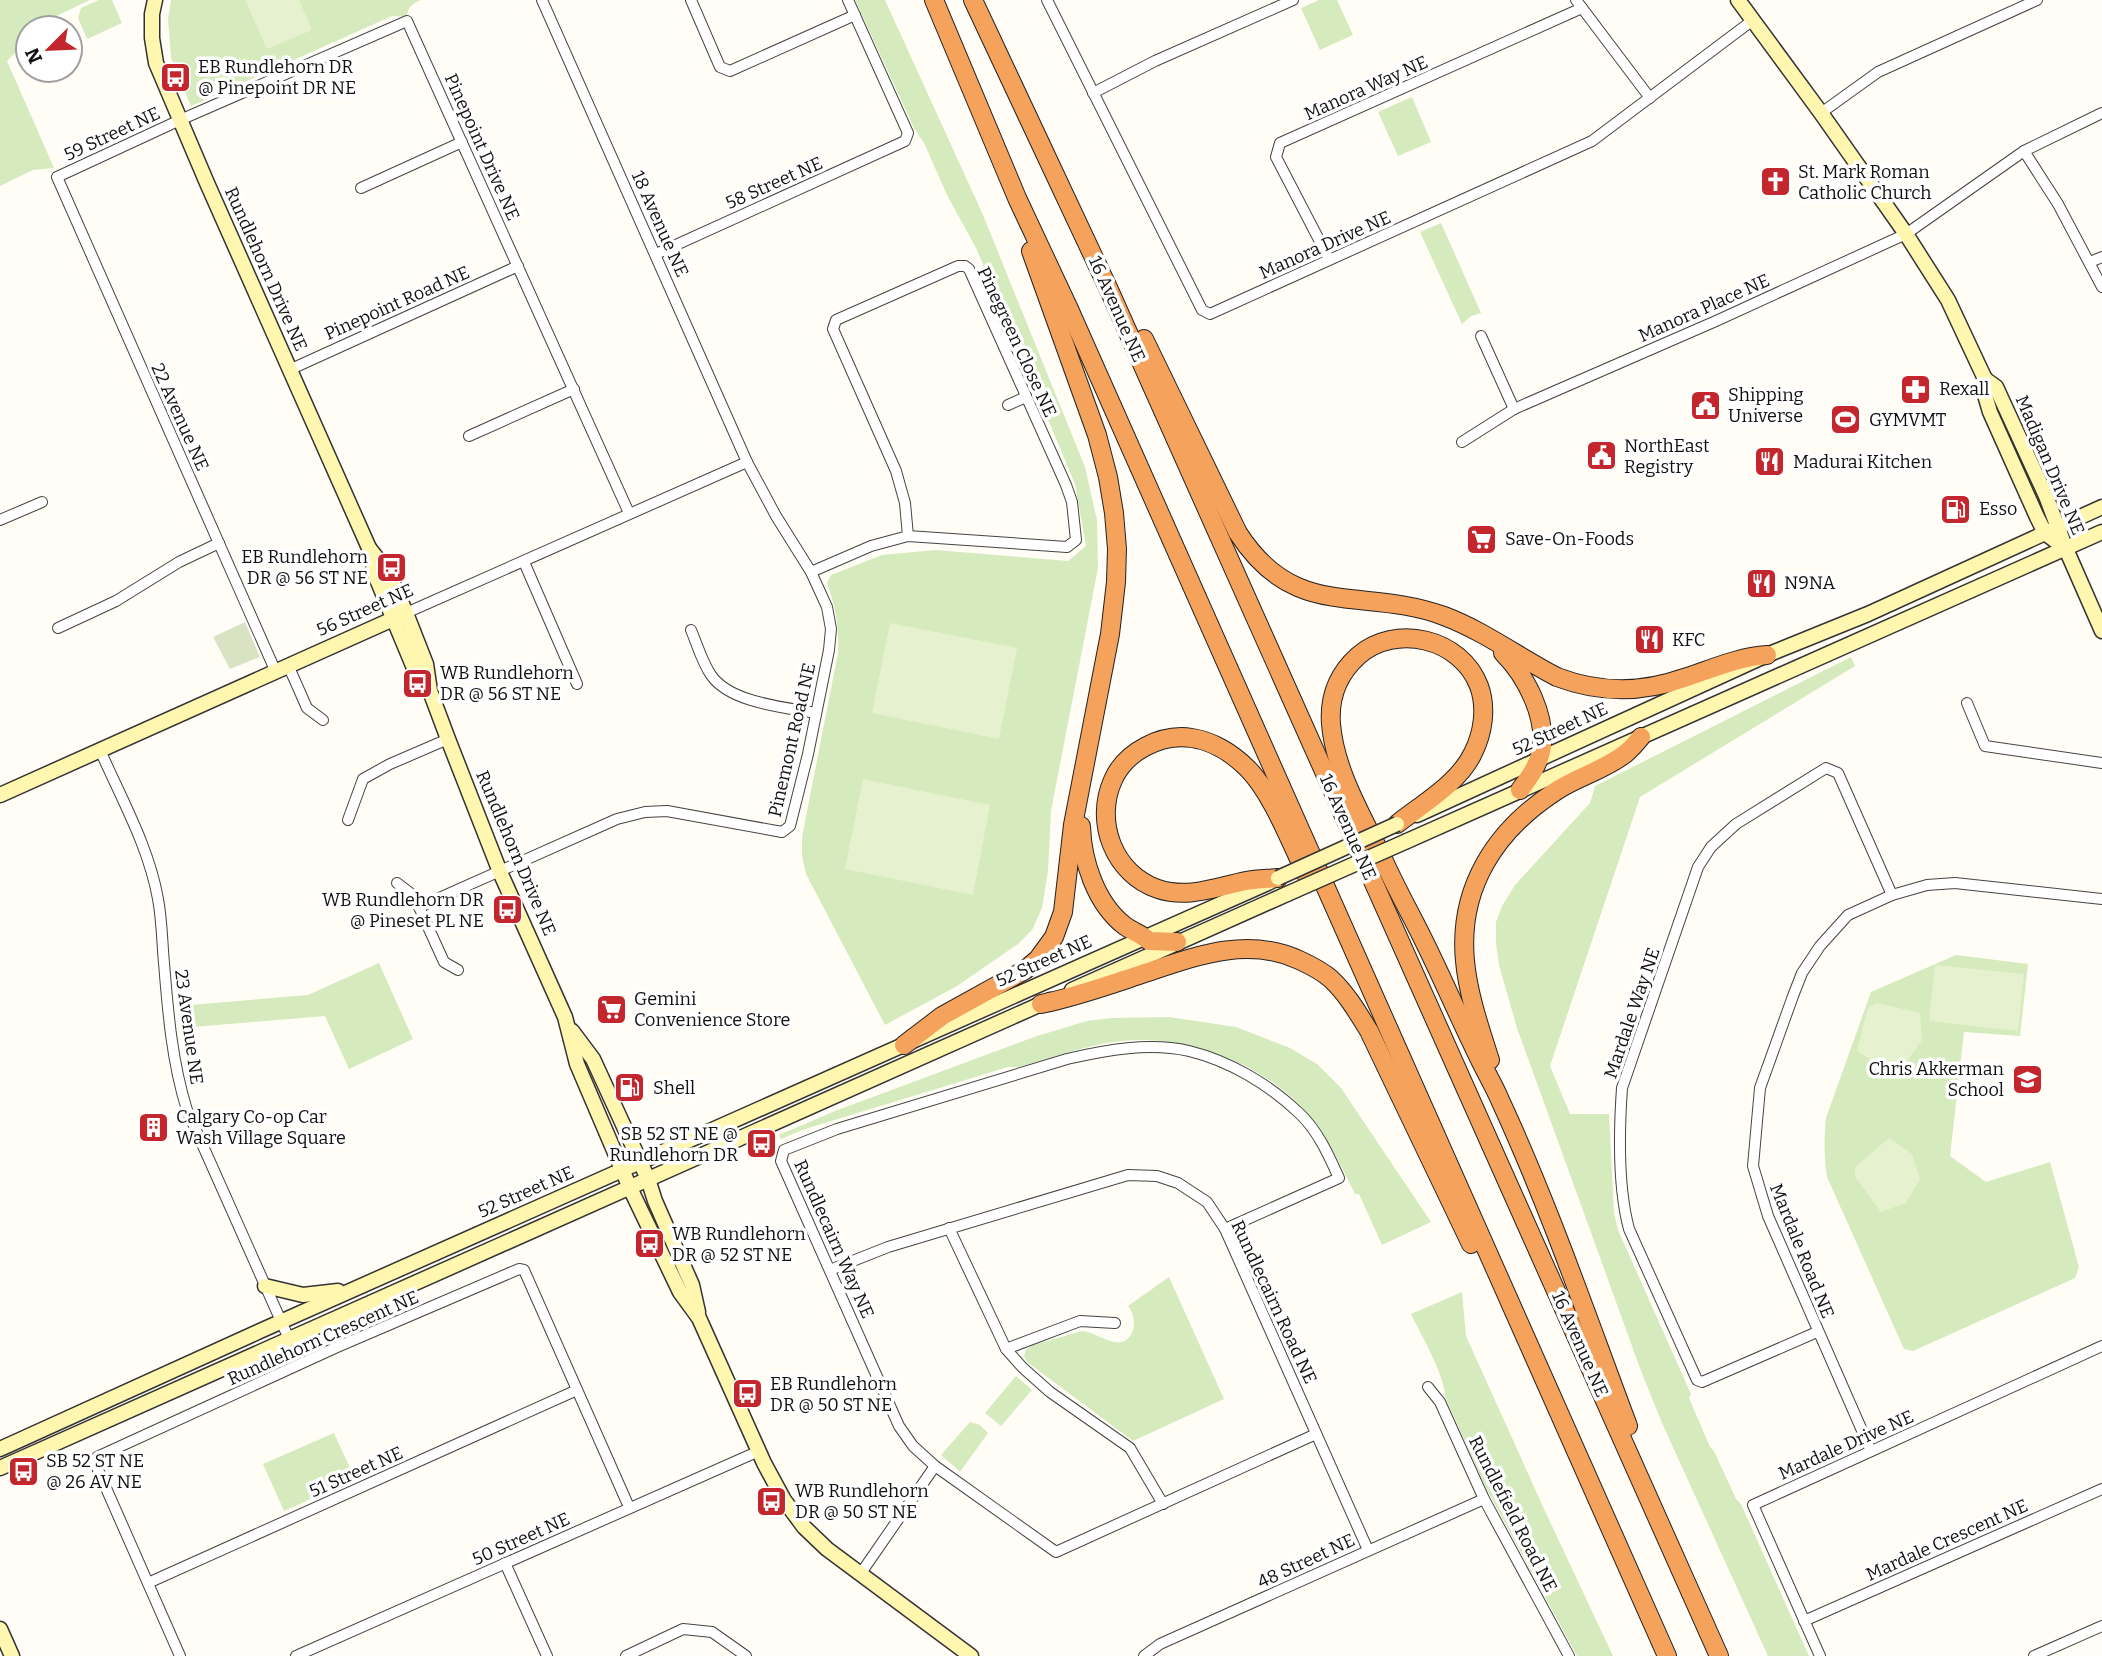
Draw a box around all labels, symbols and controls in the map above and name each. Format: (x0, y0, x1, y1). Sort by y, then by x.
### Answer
north arrow (14, 14, 84, 84)
text: N (20, 44, 47, 67)
street label: Manora Way NE (1301, 51, 1431, 125)
place label: EB Rundlehorn DR @ Pinepoint DR NE (198, 56, 356, 99)
bus stop icon: EB Rundlehorn DR @ Pinepoint DR NE (158, 60, 192, 94)
street label: Pinepoint Drive NE (440, 70, 524, 224)
street label: 59 Street NE (60, 102, 164, 166)
street label: 58 Street NE (722, 152, 826, 214)
place label: St. Mark Roman Catholic Church (1798, 161, 1931, 204)
church icon: St. Mark Roman Catholic Church (1758, 165, 1792, 199)
street label: 18 Avenue NE (627, 167, 693, 281)
street label: Rundlehorn Drive NE (220, 183, 312, 355)
street label: Manora Drive NE (1256, 206, 1394, 284)
street label: 16 Avenue NE (1084, 253, 1150, 365)
street label: Pinepoint Road NE (321, 261, 473, 345)
street label: Pinegreen Close NE (973, 263, 1061, 421)
street label: Manora Place NE (1635, 269, 1773, 347)
street label: 22 Avenue NE (146, 360, 214, 474)
pharmacy icon: Rexall (1899, 372, 1933, 406)
place label: Rexall (1939, 378, 1989, 400)
place label: Shipping Universe (1728, 384, 1804, 427)
public building icon: Shipping Universe (1688, 388, 1722, 422)
street label: Madigan Drive NE (2011, 392, 2089, 538)
sports icon: GYMVMT (1829, 403, 1863, 437)
place label: GYMVMT (1869, 409, 1947, 431)
place label: NorthEast Registry (1624, 435, 1710, 478)
public building icon: NorthEast Registry (1584, 439, 1618, 473)
restaurant icon: Madurai Kitchen (1753, 445, 1787, 479)
place label: Madurai Kitchen (1793, 451, 1933, 473)
fuel station icon: Esso (1939, 492, 1973, 526)
place label: Esso (1979, 498, 2017, 520)
supermarket icon: Save-On-Foods (1465, 522, 1499, 556)
place label: Save-On-Foods (1505, 528, 1634, 550)
place label: EB Rundlehorn DR @ 56 ST NE (241, 546, 369, 589)
bus stop icon: EB Rundlehorn DR @ 56 ST NE (374, 550, 408, 584)
restaurant icon: N9NA (1744, 566, 1778, 600)
place label: N9NA (1784, 572, 1836, 594)
street label: 56 Street NE (313, 579, 417, 641)
restaurant icon: KFC (1632, 623, 1666, 657)
place label: KFC (1672, 629, 1705, 651)
street label: Pinemont Road NE (764, 661, 820, 819)
place label: WB Rundlehorn DR @ 56 ST NE (440, 662, 574, 705)
bus stop icon: WB Rundlehorn DR @ 56 ST NE (400, 666, 434, 700)
street label: 52 Street NE (1509, 697, 1611, 761)
street label: Rundlehorn Drive NE (471, 767, 561, 939)
street label: 16 Avenue NE (1315, 771, 1381, 883)
place label: WB Rundlehorn DR @ Pineset PL NE (322, 889, 484, 932)
bus stop icon: WB Rundlehorn DR @ Pineset PL NE (490, 893, 524, 927)
street label: 52 Street NE (993, 930, 1095, 992)
street label: Mardale Way NE (1599, 945, 1665, 1081)
street label: 23 Avenue NE (170, 968, 208, 1086)
place label: Gemini Convenience Store (634, 988, 790, 1031)
supermarket icon: Gemini Convenience Store (594, 992, 628, 1026)
place label: Chris Akkerman School (1868, 1058, 2005, 1101)
school or university icon: Chris Akkerman School (2010, 1062, 2044, 1096)
fuel station icon: Shell (613, 1071, 647, 1105)
place label: Shell (653, 1077, 695, 1099)
place label: Calgary Co-op Car Wash Village Square (176, 1106, 346, 1149)
building icon: Calgary Co-op Car Wash Village Square (136, 1110, 170, 1144)
place label: SB 52 ST NE @ Rundlehorn DR (609, 1123, 738, 1166)
bus stop icon: SB 52 ST NE @ Rundlehorn DR (744, 1127, 778, 1161)
street label: Rundlecairn Way NE (789, 1156, 879, 1322)
street label: 52 Street NE (475, 1161, 577, 1223)
street label: Mardale Road NE (1765, 1180, 1839, 1322)
street label: Rundlecairn Road NE (1226, 1217, 1322, 1387)
place label: WB Rundlehorn DR @ 52 ST NE (672, 1223, 806, 1266)
bus stop icon: WB Rundlehorn DR @ 52 ST NE (632, 1227, 666, 1261)
street label: Rundlehorn Crescent NE (224, 1286, 422, 1390)
street label: 16 Avenue NE (1547, 1288, 1613, 1400)
place label: EB Rundlehorn DR @ 50 ST NE (770, 1373, 897, 1416)
bus stop icon: EB Rundlehorn DR @ 50 ST NE (730, 1377, 764, 1411)
street label: Mardale Drive NE (1775, 1405, 1917, 1485)
street label: Rundlefield Road NE (1464, 1432, 1562, 1596)
street label: 51 Street NE (306, 1442, 406, 1502)
place label: SB 52 ST NE @ 26 AV NE (46, 1450, 144, 1493)
bus stop icon: SB 52 ST NE @ 26 AV NE (6, 1454, 40, 1488)
place label: WB Rundlehorn DR @ 50 ST NE (795, 1480, 929, 1523)
bus stop icon: WB Rundlehorn DR @ 50 ST NE (755, 1484, 789, 1518)
street label: Mardale Crescent NE (1863, 1494, 2031, 1586)
street label: 50 Street NE (469, 1508, 573, 1570)
street label: 48 Street NE (1254, 1529, 1358, 1593)

